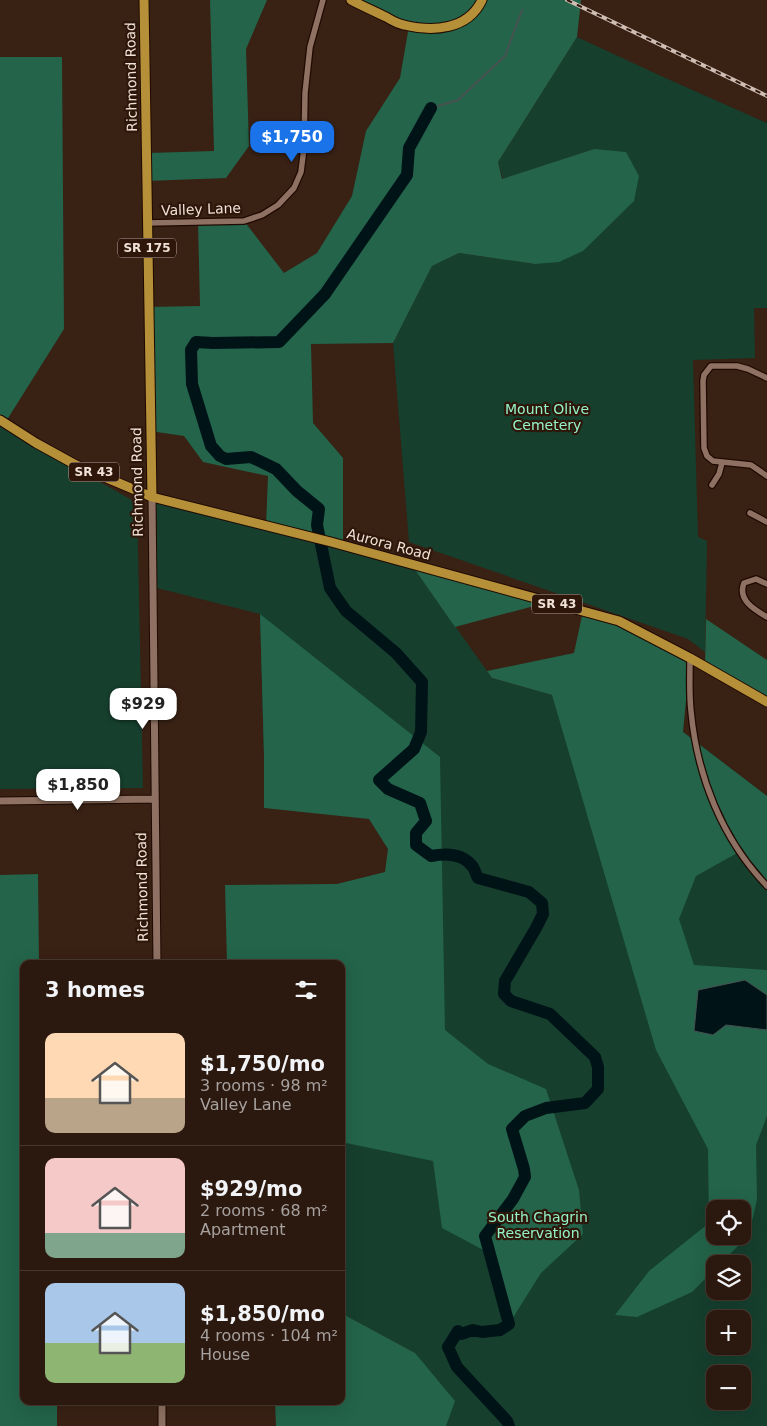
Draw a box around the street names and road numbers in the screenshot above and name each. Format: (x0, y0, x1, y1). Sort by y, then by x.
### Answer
street label: Richmond Road (122, 22, 140, 132)
street label: Valley Lane (161, 200, 241, 218)
road number: SR 175 (118, 238, 176, 258)
street label: Richmond Road (128, 427, 146, 537)
road number: SR 43 (69, 462, 119, 482)
street label: Aurora Road (345, 525, 433, 563)
road number: SR 43 (532, 594, 582, 614)
street label: Richmond Road (133, 832, 151, 942)

